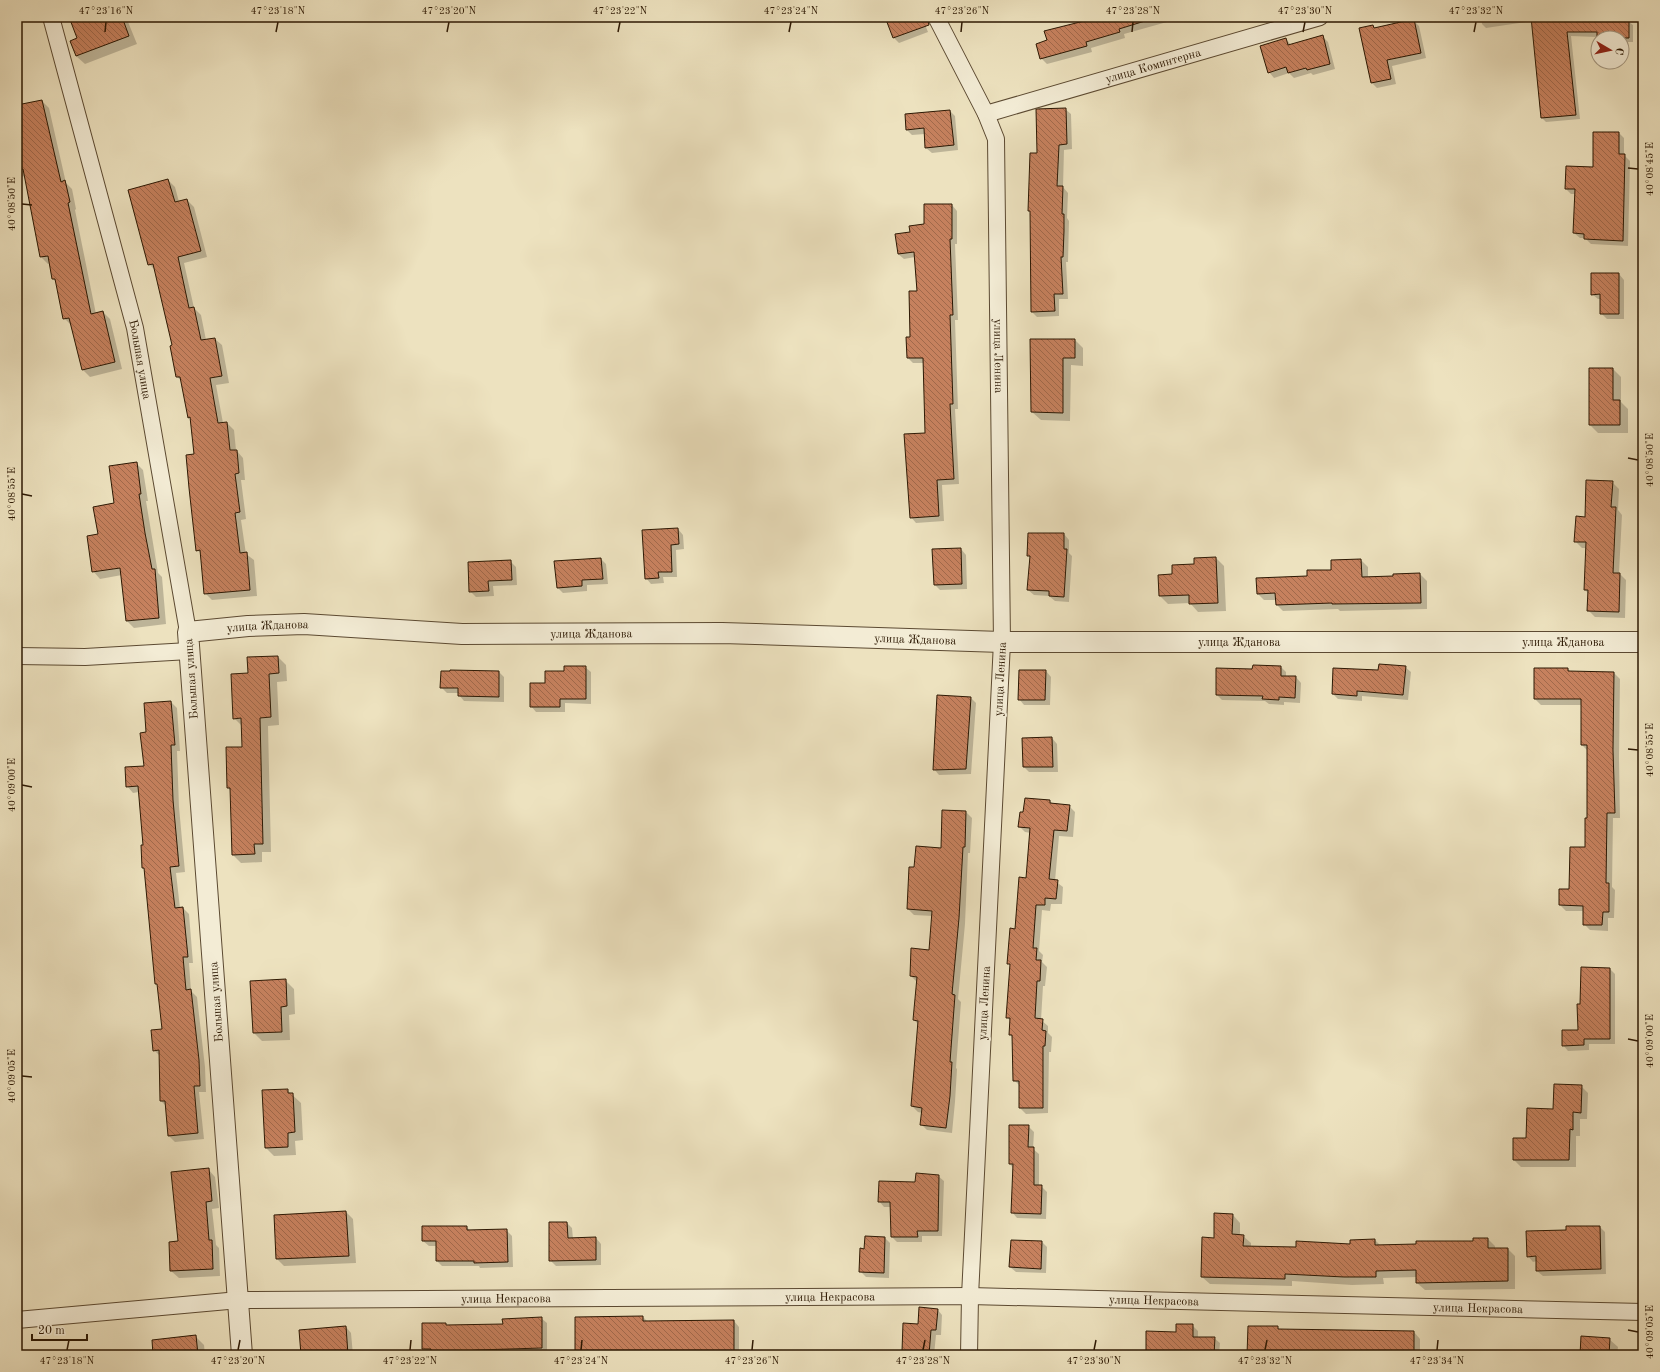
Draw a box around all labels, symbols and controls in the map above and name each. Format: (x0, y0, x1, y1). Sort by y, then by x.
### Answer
text: 47°23'16"N (79, 6, 134, 16)
text: 47°23'18"N (251, 6, 306, 16)
text: 47°23'20"N (422, 6, 477, 16)
text: 47°23'22"N (593, 6, 648, 16)
text: 47°23'24"N (764, 6, 819, 16)
text: 47°23'26"N (935, 6, 990, 16)
text: 47°23'28"N (1106, 6, 1161, 16)
text: 47°23'30"N (1278, 6, 1333, 16)
text: 47°23'32"N (1449, 6, 1504, 16)
north arrow (1590, 30, 1630, 70)
street label: улица Коминтерна (1104, 47, 1203, 86)
text: С (1612, 47, 1624, 56)
text: 40°08'45"E (1645, 142, 1655, 196)
text: 40°08'50"E (7, 177, 17, 231)
street label: Большая улица (126, 318, 152, 401)
street label: улица Ленина (991, 319, 1004, 393)
text: 40°08'50"E (1645, 433, 1655, 487)
text: 40°08'55"E (7, 467, 17, 521)
street label: улица Жданова (226, 619, 309, 635)
street label: улица Жданова (550, 628, 633, 641)
street label: улица Жданова (874, 633, 957, 648)
street label: улица Жданова (1198, 637, 1280, 649)
street label: улица Жданова (1522, 637, 1604, 649)
street label: Большая улица (183, 638, 201, 720)
street label: улица Ленина (993, 641, 1009, 717)
text: 40°08'55"E (1645, 723, 1655, 777)
text: 40°09'00"E (7, 758, 17, 812)
street label: Большая улица (208, 961, 226, 1043)
street label: улица Ленина (977, 965, 993, 1041)
text: 40°09'00"E (1645, 1014, 1655, 1068)
text: 40°09'05"E (7, 1049, 17, 1103)
street label: улица Некрасова (785, 1292, 875, 1304)
street label: улица Некрасова (461, 1293, 551, 1306)
street label: улица Некрасова (1109, 1294, 1199, 1308)
street label: улица Некрасова (1433, 1302, 1523, 1316)
text: 40°09'05"E (1645, 1305, 1655, 1359)
scale bar (32, 1316, 87, 1342)
text: 20 m (38, 1325, 65, 1337)
text: 47°23'18"N (40, 1356, 95, 1366)
text: 47°23'20"N (211, 1356, 266, 1366)
text: 47°23'22"N (383, 1356, 438, 1366)
text: 47°23'24"N (554, 1356, 609, 1366)
text: 47°23'26"N (725, 1356, 780, 1366)
text: 47°23'28"N (896, 1356, 951, 1366)
text: 47°23'30"N (1067, 1356, 1122, 1366)
text: 47°23'32"N (1238, 1356, 1293, 1366)
text: 47°23'34"N (1410, 1356, 1465, 1366)

